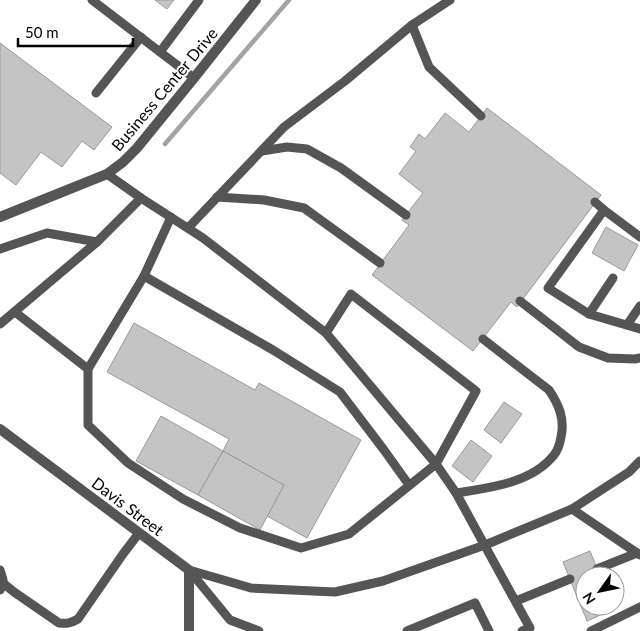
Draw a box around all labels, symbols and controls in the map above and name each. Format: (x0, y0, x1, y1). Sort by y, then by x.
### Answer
scale bar (18, 15, 132, 47)
text: 50 m (25, 23, 59, 41)
street label: Business Center Drive (107, 24, 221, 154)
street label: Davis Street (88, 473, 168, 539)
north arrow (575, 566, 625, 616)
text: N (579, 589, 599, 608)

